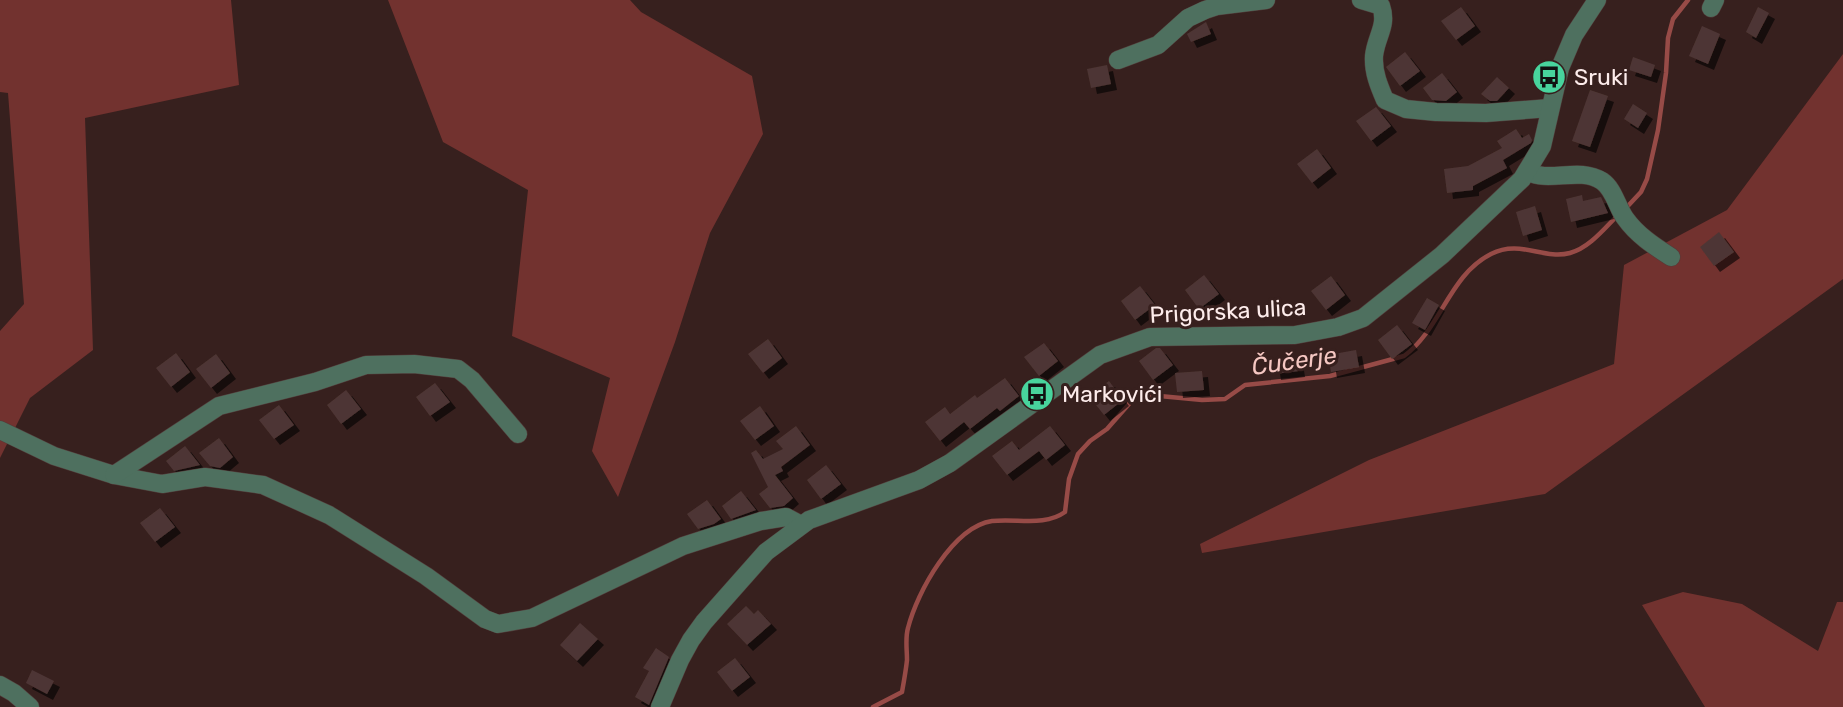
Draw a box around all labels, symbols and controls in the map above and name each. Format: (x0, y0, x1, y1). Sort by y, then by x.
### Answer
bus stop icon: Sruki (1530, 58, 1568, 96)
place label: Sruki (1574, 63, 1628, 91)
street label: Prigorska ulica (1149, 293, 1307, 329)
water label: Čučerje (1250, 341, 1338, 381)
bus stop icon: Markovići (1018, 375, 1056, 413)
place label: Markovići (1062, 380, 1162, 408)

